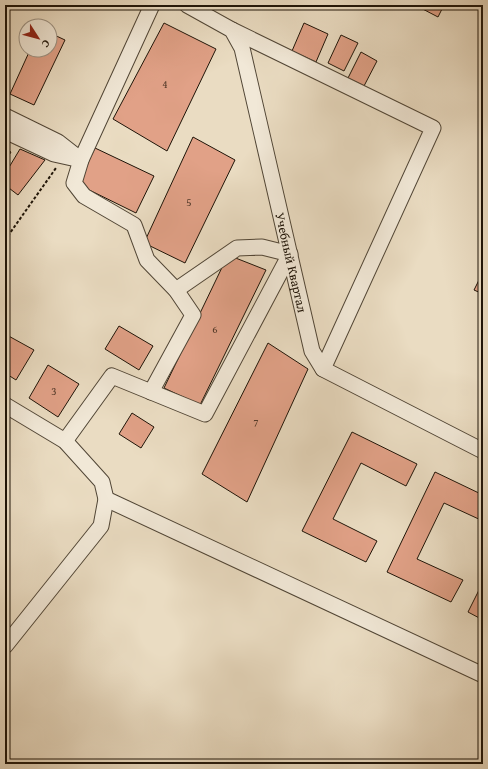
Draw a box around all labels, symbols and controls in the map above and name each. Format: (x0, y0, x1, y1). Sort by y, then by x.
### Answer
north arrow (18, 18, 58, 58)
text: С (38, 37, 54, 51)
house number: 4 (162, 76, 168, 92)
house number: 5 (186, 194, 192, 210)
street label: Учебный Квартал (270, 211, 312, 314)
house number: 6 (212, 321, 218, 337)
house number: 3 (51, 383, 57, 399)
house number: 7 (253, 414, 259, 430)

